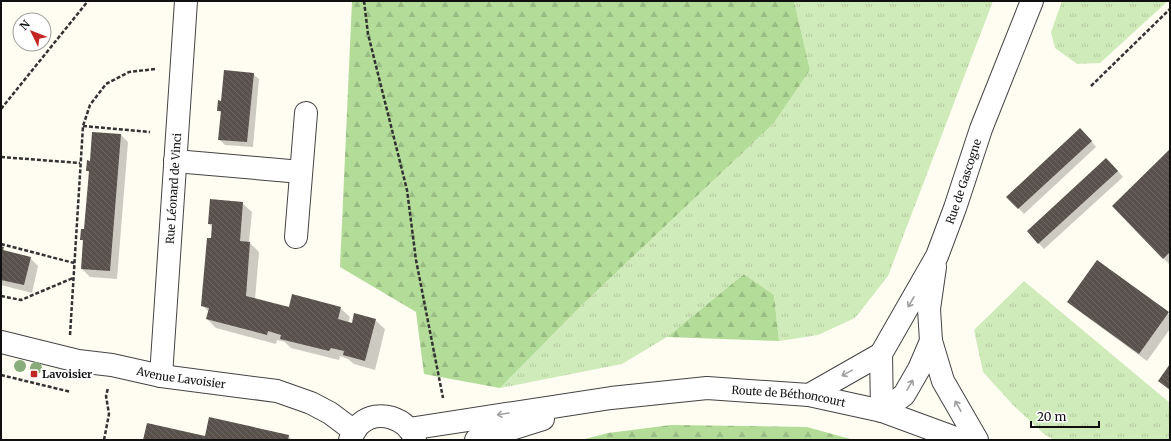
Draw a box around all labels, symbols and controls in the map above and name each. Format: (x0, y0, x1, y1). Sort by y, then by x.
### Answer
north arrow (12, 12, 52, 52)
text: N (17, 17, 33, 33)
street label: Rue Léonard de Vinci (163, 132, 184, 245)
street label: Rue de Gascogne (943, 137, 984, 226)
one-way arrow (906, 296, 914, 308)
street label: Avenue Lavoisier (134, 364, 227, 391)
place label: Lavoisier (42, 367, 92, 381)
marker: Lavoisier (29, 369, 39, 379)
one-way arrow (841, 370, 853, 378)
one-way arrow (906, 379, 914, 391)
street label: Route de Béthoncourt (731, 383, 848, 410)
one-way arrow (953, 400, 961, 412)
scale bar (1031, 403, 1099, 429)
text: 20 m (1037, 409, 1066, 424)
one-way arrow (497, 410, 510, 418)

